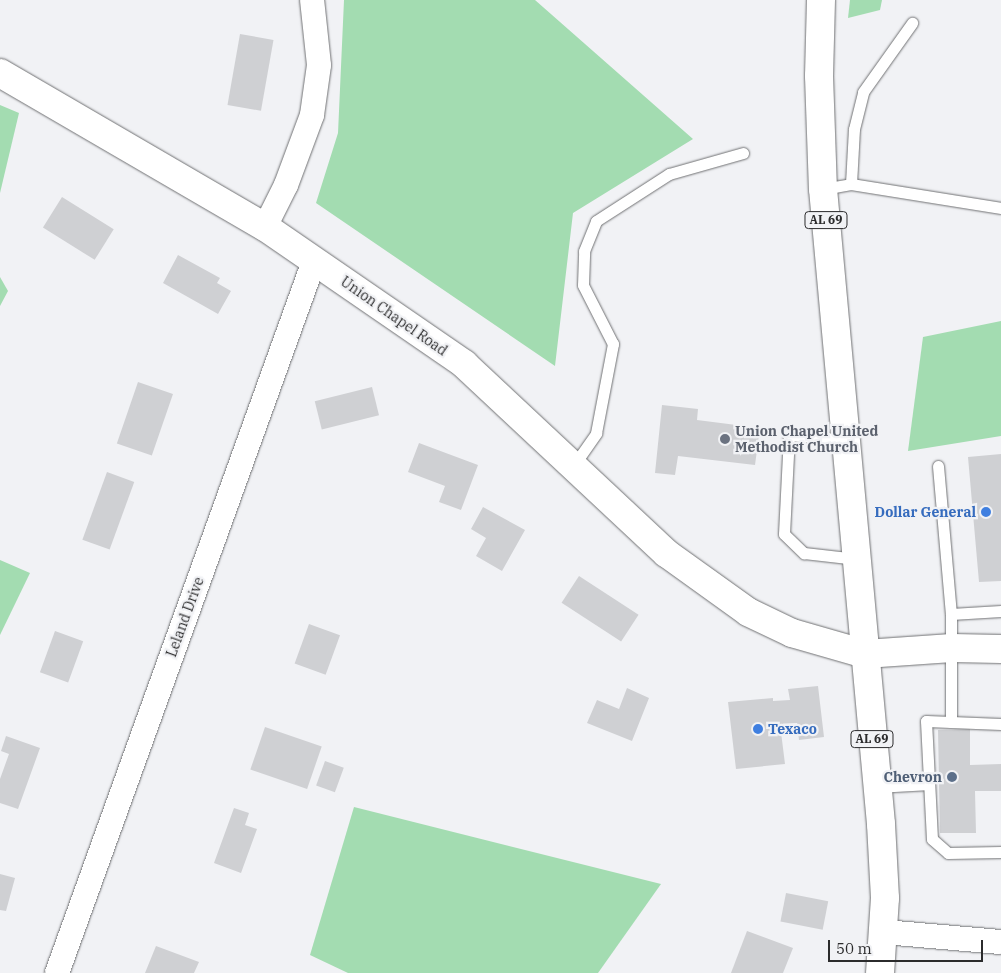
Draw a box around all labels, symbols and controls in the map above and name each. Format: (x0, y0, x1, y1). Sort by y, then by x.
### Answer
road number: AL 69 (804, 210, 848, 230)
street label: Union Chapel Road (337, 273, 451, 359)
place label: Union Chapel United Methodist Church (735, 423, 878, 456)
marker: Union Chapel United Methodist Church (719, 433, 731, 445)
place label: Dollar General (875, 504, 976, 520)
marker: Dollar General (980, 506, 992, 518)
street label: Leland Drive (163, 575, 207, 659)
place label: Texaco (768, 721, 817, 737)
marker: Texaco (752, 723, 764, 735)
road number: AL 69 (850, 730, 894, 749)
place label: Chevron (884, 769, 942, 785)
marker: Chevron (946, 771, 958, 783)
scale bar (831, 930, 986, 962)
text: 50 m (836, 939, 872, 958)

